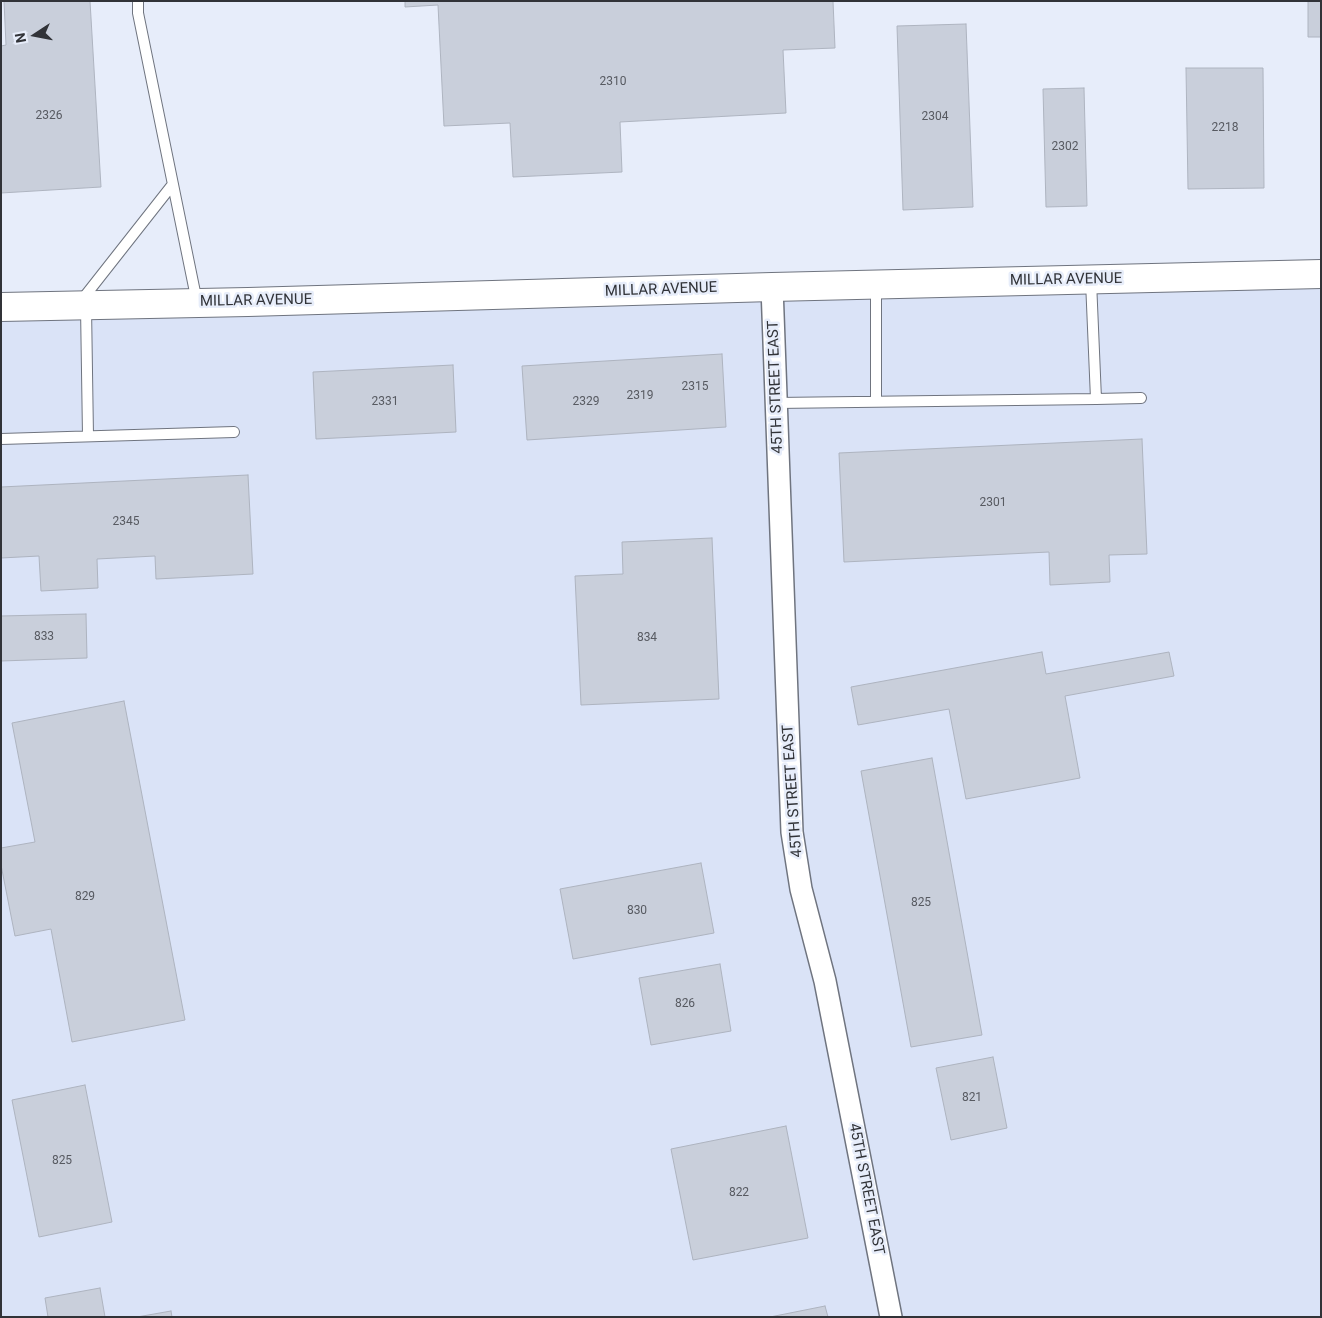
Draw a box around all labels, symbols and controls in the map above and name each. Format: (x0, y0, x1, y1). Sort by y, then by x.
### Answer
north arrow (10, 10, 60, 60)
text: N (11, 31, 29, 44)
house number: 2310 (600, 75, 626, 89)
house number: 2326 (36, 109, 62, 123)
house number: 2304 (922, 110, 948, 124)
house number: 2218 (1212, 121, 1238, 135)
house number: 2302 (1052, 140, 1078, 154)
street label: MILLAR AVENUE (1010, 270, 1122, 290)
street label: MILLAR AVENUE (605, 279, 717, 301)
street label: MILLAR AVENUE (200, 291, 312, 311)
street label: 45TH STREET EAST (765, 320, 787, 454)
house number: 2315 (682, 380, 708, 394)
house number: 2319 (627, 389, 653, 403)
house number: 2331 (372, 395, 398, 409)
house number: 2329 (573, 395, 599, 409)
house number: 2301 (980, 496, 1006, 510)
house number: 2345 (113, 515, 139, 529)
house number: 833 (34, 630, 54, 644)
house number: 834 (637, 631, 657, 645)
street label: 45TH STREET EAST (779, 724, 807, 858)
house number: 829 (75, 890, 95, 904)
house number: 825 (911, 896, 931, 910)
house number: 830 (627, 904, 647, 918)
house number: 826 (675, 997, 695, 1011)
house number: 821 (962, 1091, 982, 1105)
street label: 45TH STREET EAST (844, 1122, 888, 1256)
house number: 825 (52, 1154, 72, 1168)
house number: 822 (729, 1186, 749, 1200)

